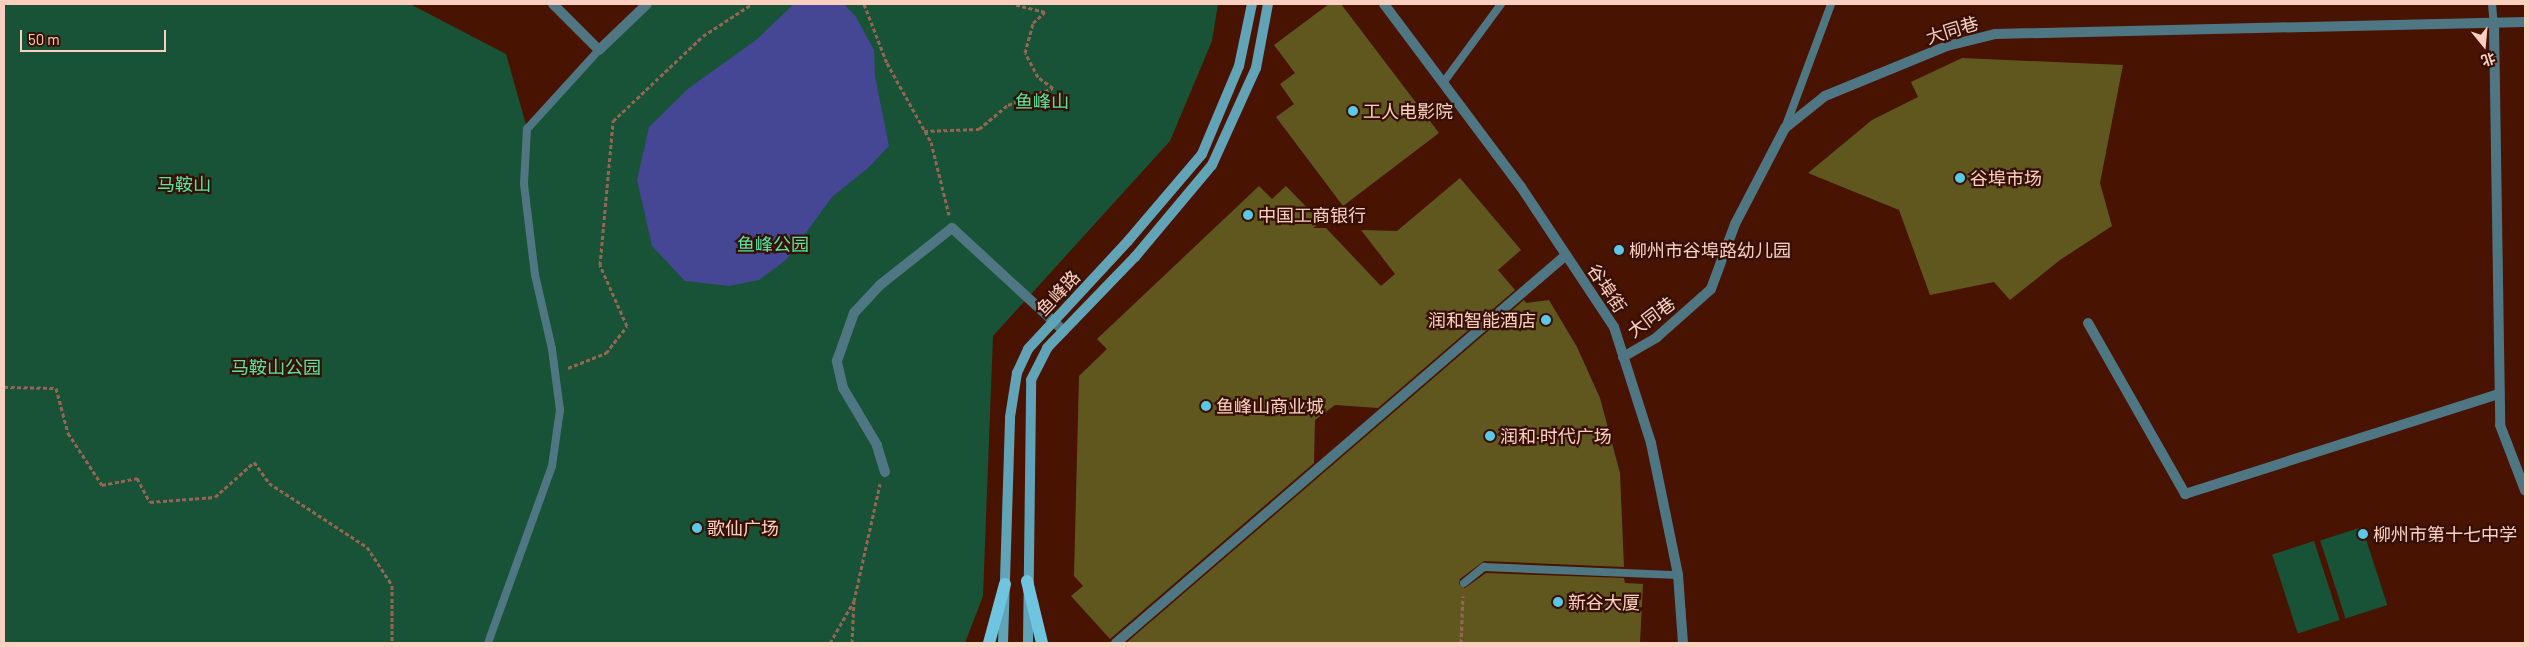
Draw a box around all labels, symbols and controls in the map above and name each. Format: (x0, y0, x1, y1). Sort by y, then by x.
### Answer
street label: 大同巷 (1923, 12, 1981, 48)
scale bar (22, 20, 169, 52)
north arrow (2459, 20, 2509, 70)
text: 50 m (28, 30, 60, 48)
text: 北 (2479, 50, 2498, 70)
park label: 鱼峰山 (1015, 90, 1069, 112)
place label: 工人电影院 (1363, 100, 1453, 122)
marker: 工人电影院 (1347, 105, 1359, 117)
place label: 谷埠市场 (1970, 167, 2042, 189)
marker: 谷埠市场 (1954, 172, 1966, 184)
park label: 马鞍山 (157, 173, 211, 195)
place label: 中国工商银行 (1258, 204, 1366, 226)
marker: 中国工商银行 (1242, 209, 1254, 221)
park label: 鱼峰公园 (737, 233, 809, 255)
place label: 柳州市谷埠路幼儿园 (1629, 239, 1791, 261)
marker: 柳州市谷埠路幼儿园 (1613, 244, 1625, 256)
street label: 谷埠街 (1583, 260, 1631, 316)
street label: 鱼峰路 (1032, 266, 1084, 320)
street label: 大同巷 (1623, 292, 1679, 342)
place label: 润和智能酒店 (1428, 309, 1536, 331)
marker: 润和智能酒店 (1540, 314, 1552, 326)
park label: 马鞍山公园 (231, 356, 321, 378)
place label: 鱼峰山商业城 (1216, 395, 1324, 417)
marker: 鱼峰山商业城 (1200, 400, 1212, 412)
place label: 润和·时代广场 (1500, 425, 1612, 447)
marker: 润和·时代广场 (1484, 430, 1496, 442)
place label: 歌仙广场 (707, 517, 779, 539)
marker: 歌仙广场 (691, 522, 703, 534)
place label: 柳州市第十七中学 (2373, 523, 2517, 545)
marker: 柳州市第十七中学 (2357, 528, 2369, 540)
place label: 新谷大厦 (1568, 591, 1640, 613)
marker: 新谷大厦 (1552, 596, 1564, 608)

